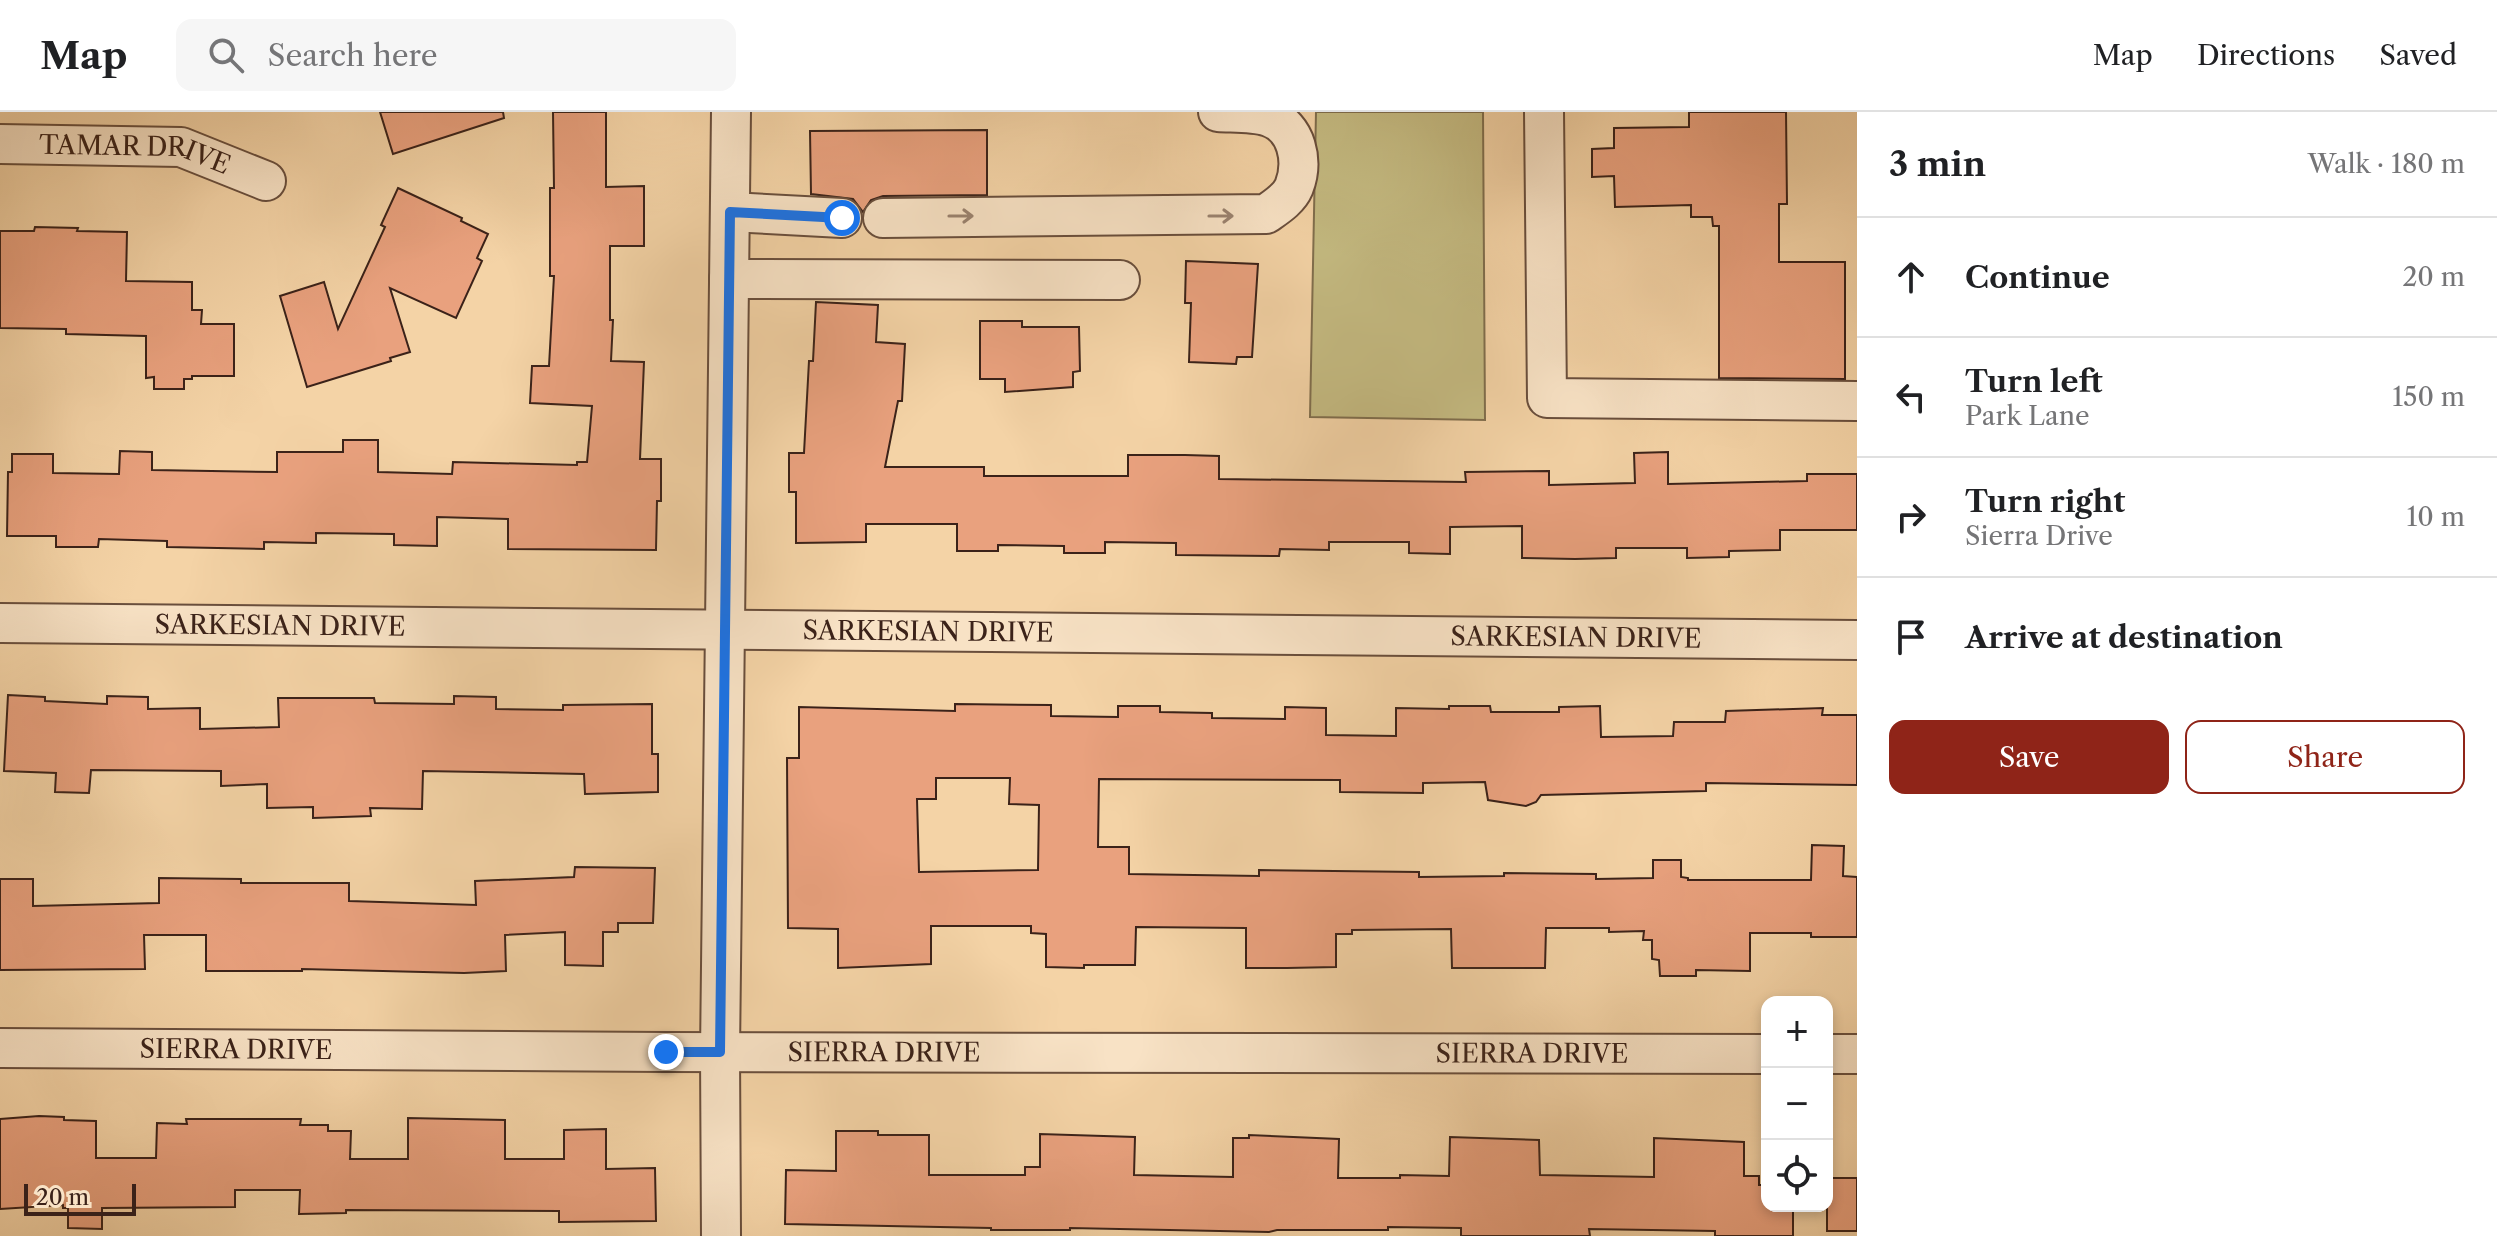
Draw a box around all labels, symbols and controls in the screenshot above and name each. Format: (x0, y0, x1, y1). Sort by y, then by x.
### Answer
search box (176, 19, 736, 91)
text: Map (40, 32, 128, 79)
icon: search (204, 33, 248, 77)
text: Search here (268, 37, 438, 74)
text: Map (2093, 38, 2153, 72)
text: Directions (2197, 38, 2335, 72)
text: Saved (2379, 38, 2457, 72)
street label: TAMAR DRIVE (39, 129, 235, 181)
text: 3 min (1889, 143, 1986, 185)
text: Walk · 180 m (2308, 148, 2465, 180)
route start (824, 200, 860, 236)
one-way arrow (947, 208, 974, 224)
one-way arrow (1207, 208, 1234, 224)
icon: ahead (1889, 255, 1933, 299)
text: Continue (1965, 259, 2110, 296)
text: 20 m (2402, 261, 2465, 293)
text: Turn left (1965, 363, 2102, 400)
icon: left (1889, 375, 1933, 419)
text: 150 m (2392, 381, 2465, 413)
text: Park Lane (1965, 400, 2089, 432)
text: Turn right (1965, 483, 2125, 520)
icon: right (1889, 495, 1933, 539)
text: 10 m (2406, 501, 2465, 533)
text: Sierra Drive (1965, 520, 2113, 552)
street label: SARKESIAN DRIVE (154, 608, 406, 643)
street label: SARKESIAN DRIVE (802, 614, 1054, 649)
icon: arrive (1889, 615, 1933, 659)
text: Arrive at destination (1965, 619, 2283, 656)
street label: SARKESIAN DRIVE (1450, 620, 1702, 655)
button: Save (1889, 720, 2169, 794)
button: Share (2185, 720, 2465, 794)
map controls (1761, 996, 1833, 1212)
button: + (1761, 996, 1833, 1068)
street label: SIERRA DRIVE (139, 1033, 333, 1066)
route end (648, 1034, 684, 1070)
street label: SIERRA DRIVE (788, 1036, 980, 1069)
street label: SIERRA DRIVE (1436, 1037, 1628, 1070)
button: − (1761, 1068, 1833, 1140)
button: locate (1761, 1140, 1833, 1212)
scale bar (24, 1180, 136, 1216)
text: 20 m (36, 1184, 89, 1211)

